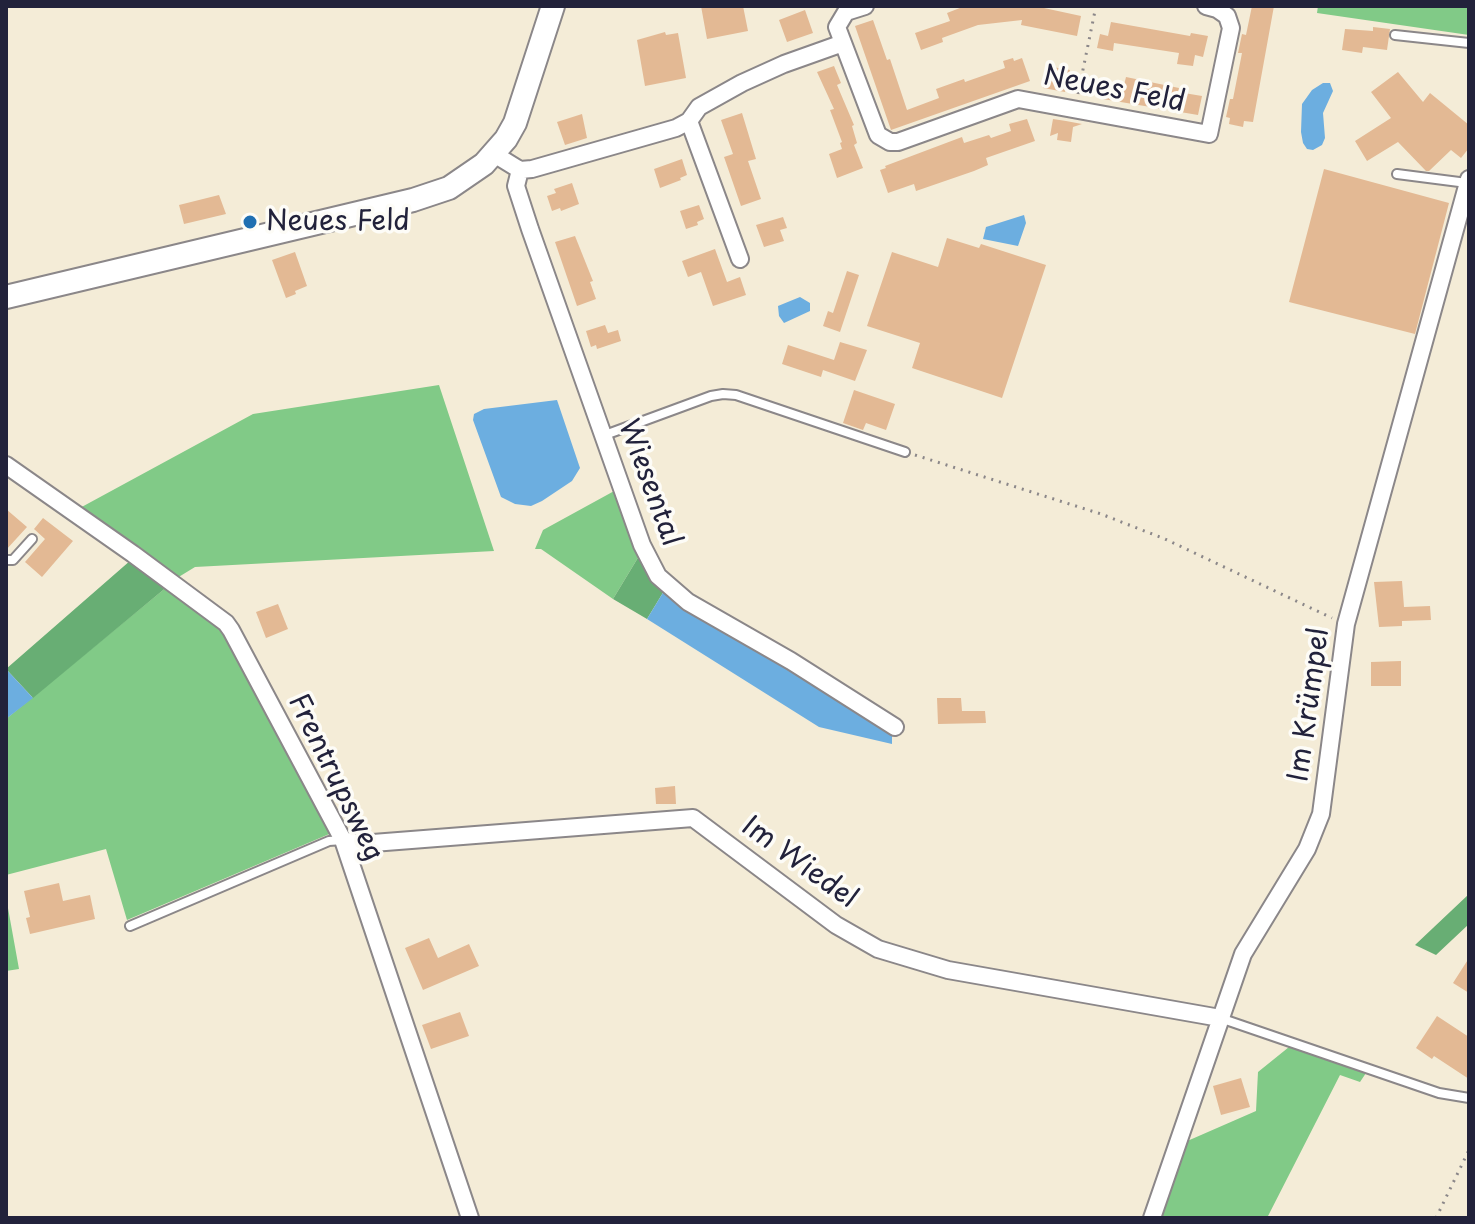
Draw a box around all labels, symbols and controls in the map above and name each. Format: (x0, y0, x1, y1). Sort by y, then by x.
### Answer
street label: Neues Feld (1040, 60, 1188, 120)
place label: Neues Feld (266, 205, 410, 239)
marker: Neues Feld (241, 213, 259, 231)
street label: Wiesental (611, 415, 687, 551)
street label: Im Krümpel (1283, 626, 1337, 784)
street label: Frentrupsweg (280, 689, 390, 867)
street label: Im Wiedel (735, 810, 863, 916)

